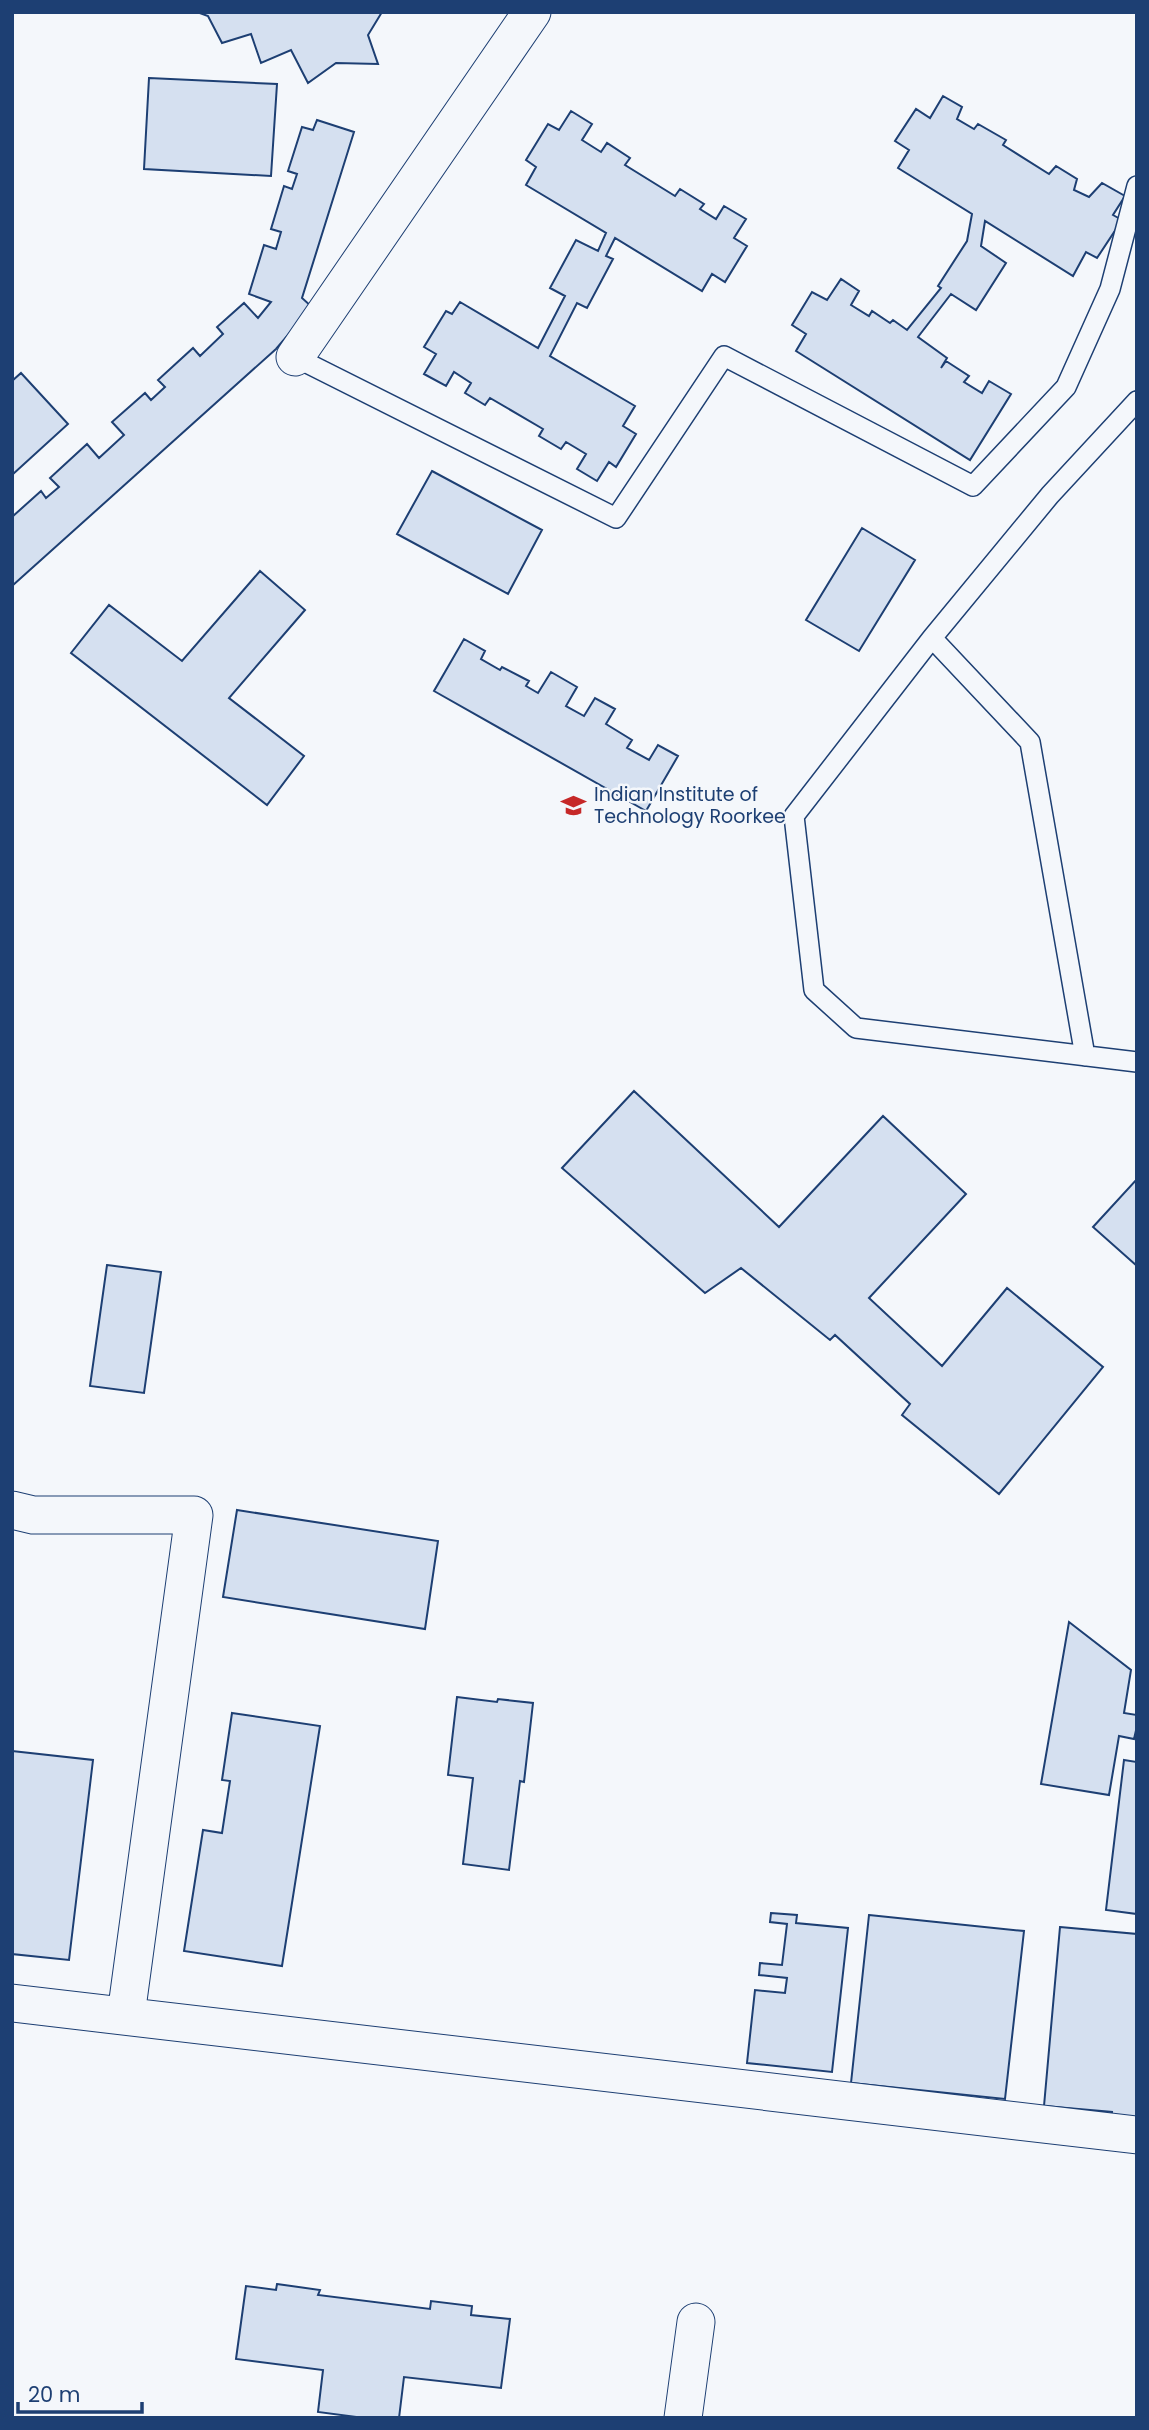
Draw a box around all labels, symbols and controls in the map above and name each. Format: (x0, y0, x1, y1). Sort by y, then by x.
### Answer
place label: Indian Institute of Technology Roorkee (594, 781, 786, 830)
school or university icon: Indian Institute of Technology Roorkee (560, 791, 588, 819)
scale bar (18, 2370, 142, 2414)
text: 20 m (28, 2380, 81, 2409)

